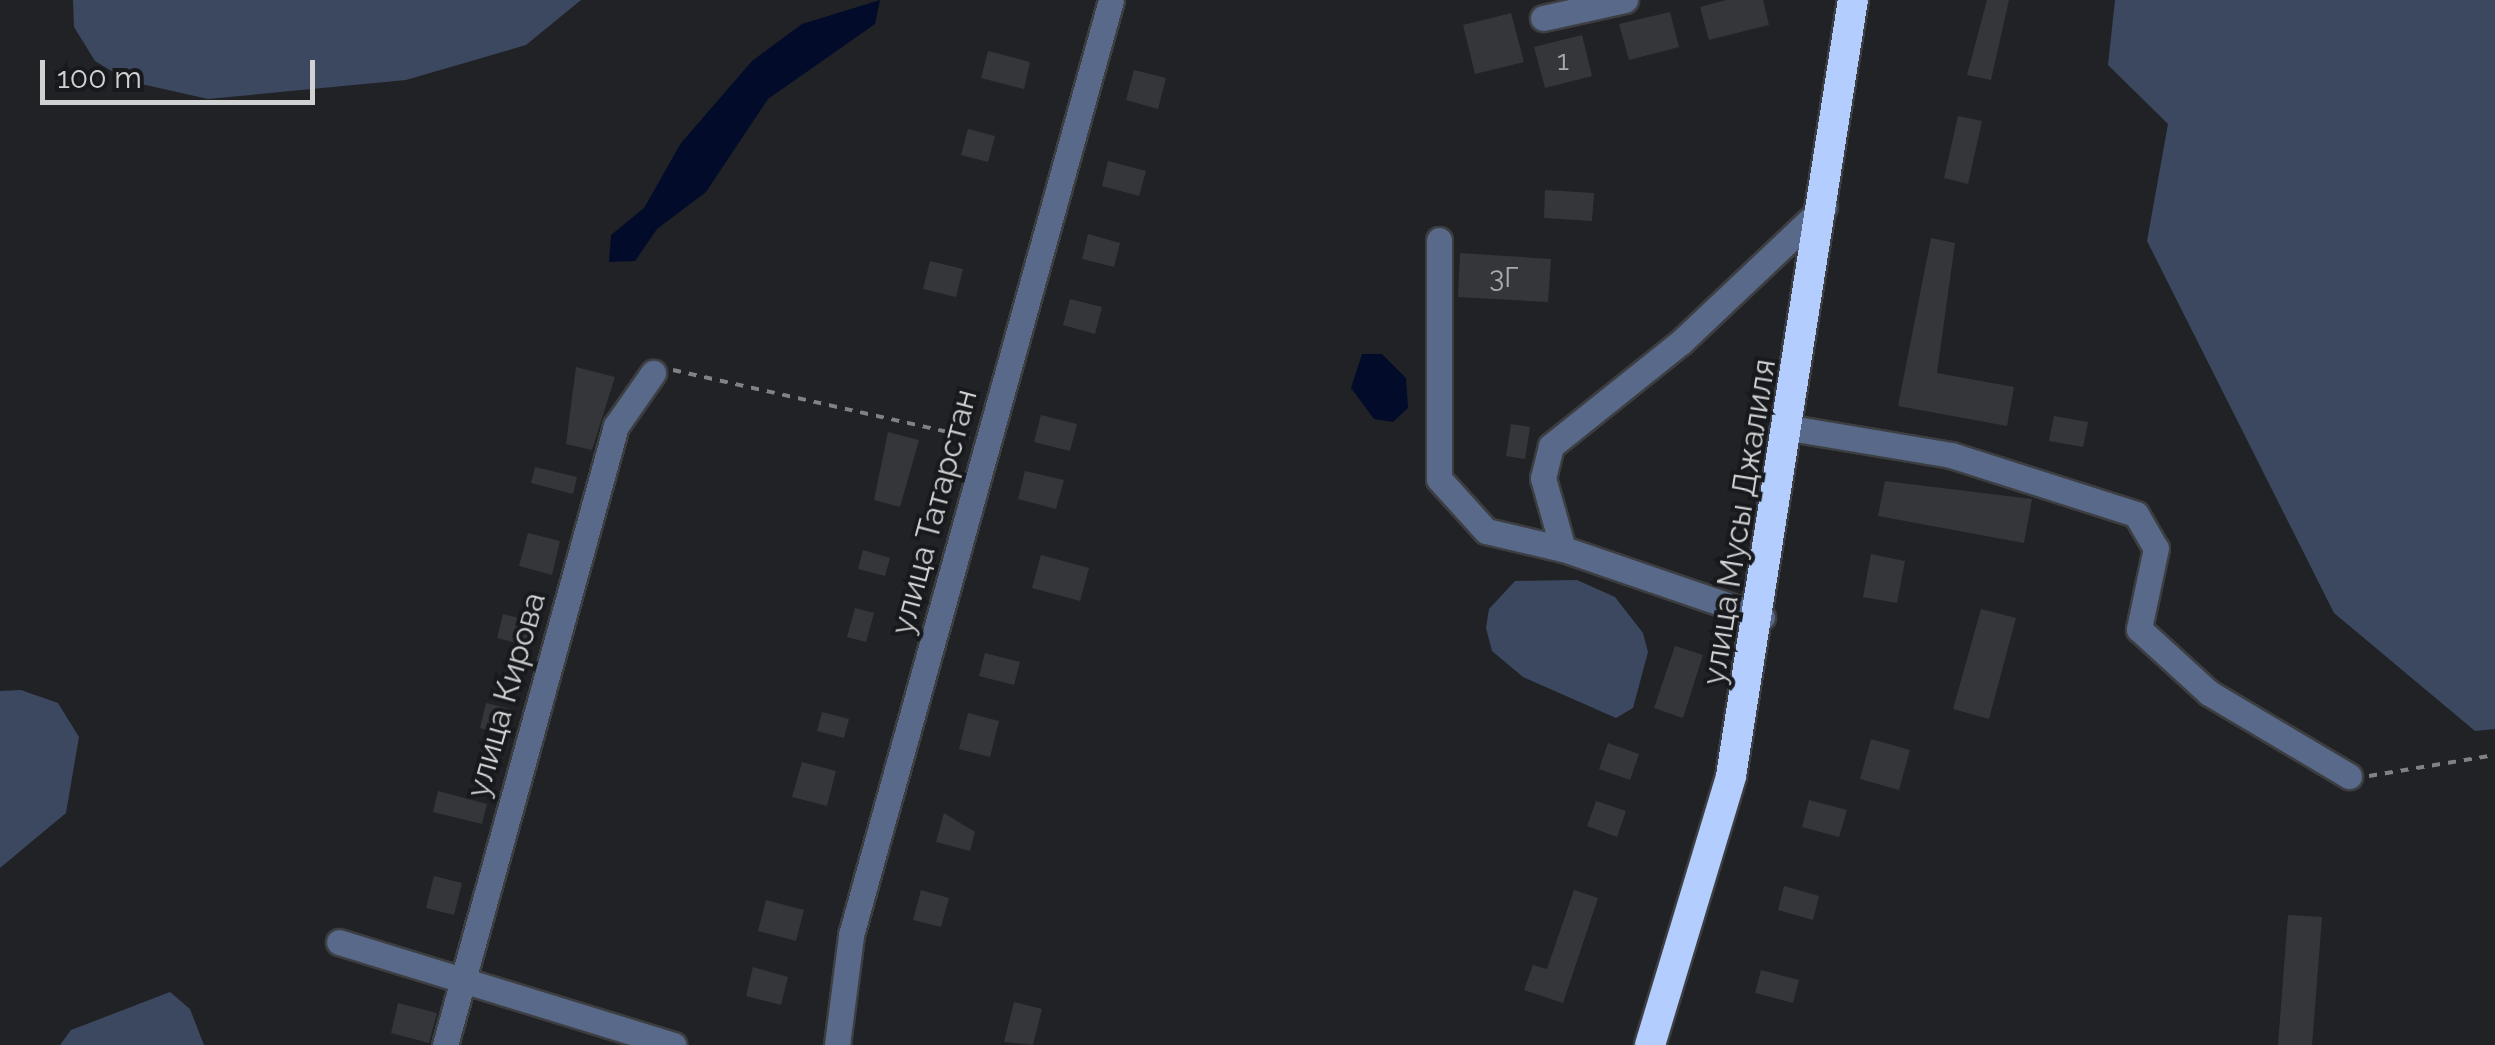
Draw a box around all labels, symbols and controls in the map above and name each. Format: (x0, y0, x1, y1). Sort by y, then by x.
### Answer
scale bar (45, 40, 320, 102)
house number: 1 (1557, 44, 1569, 78)
text: 100 m (57, 60, 142, 95)
house number: 3Г (1489, 261, 1519, 295)
street label: улица Мусы Джалиля (1694, 356, 1784, 688)
street label: улица Татарстан (883, 385, 985, 639)
street label: улица Кирова (458, 588, 554, 802)

